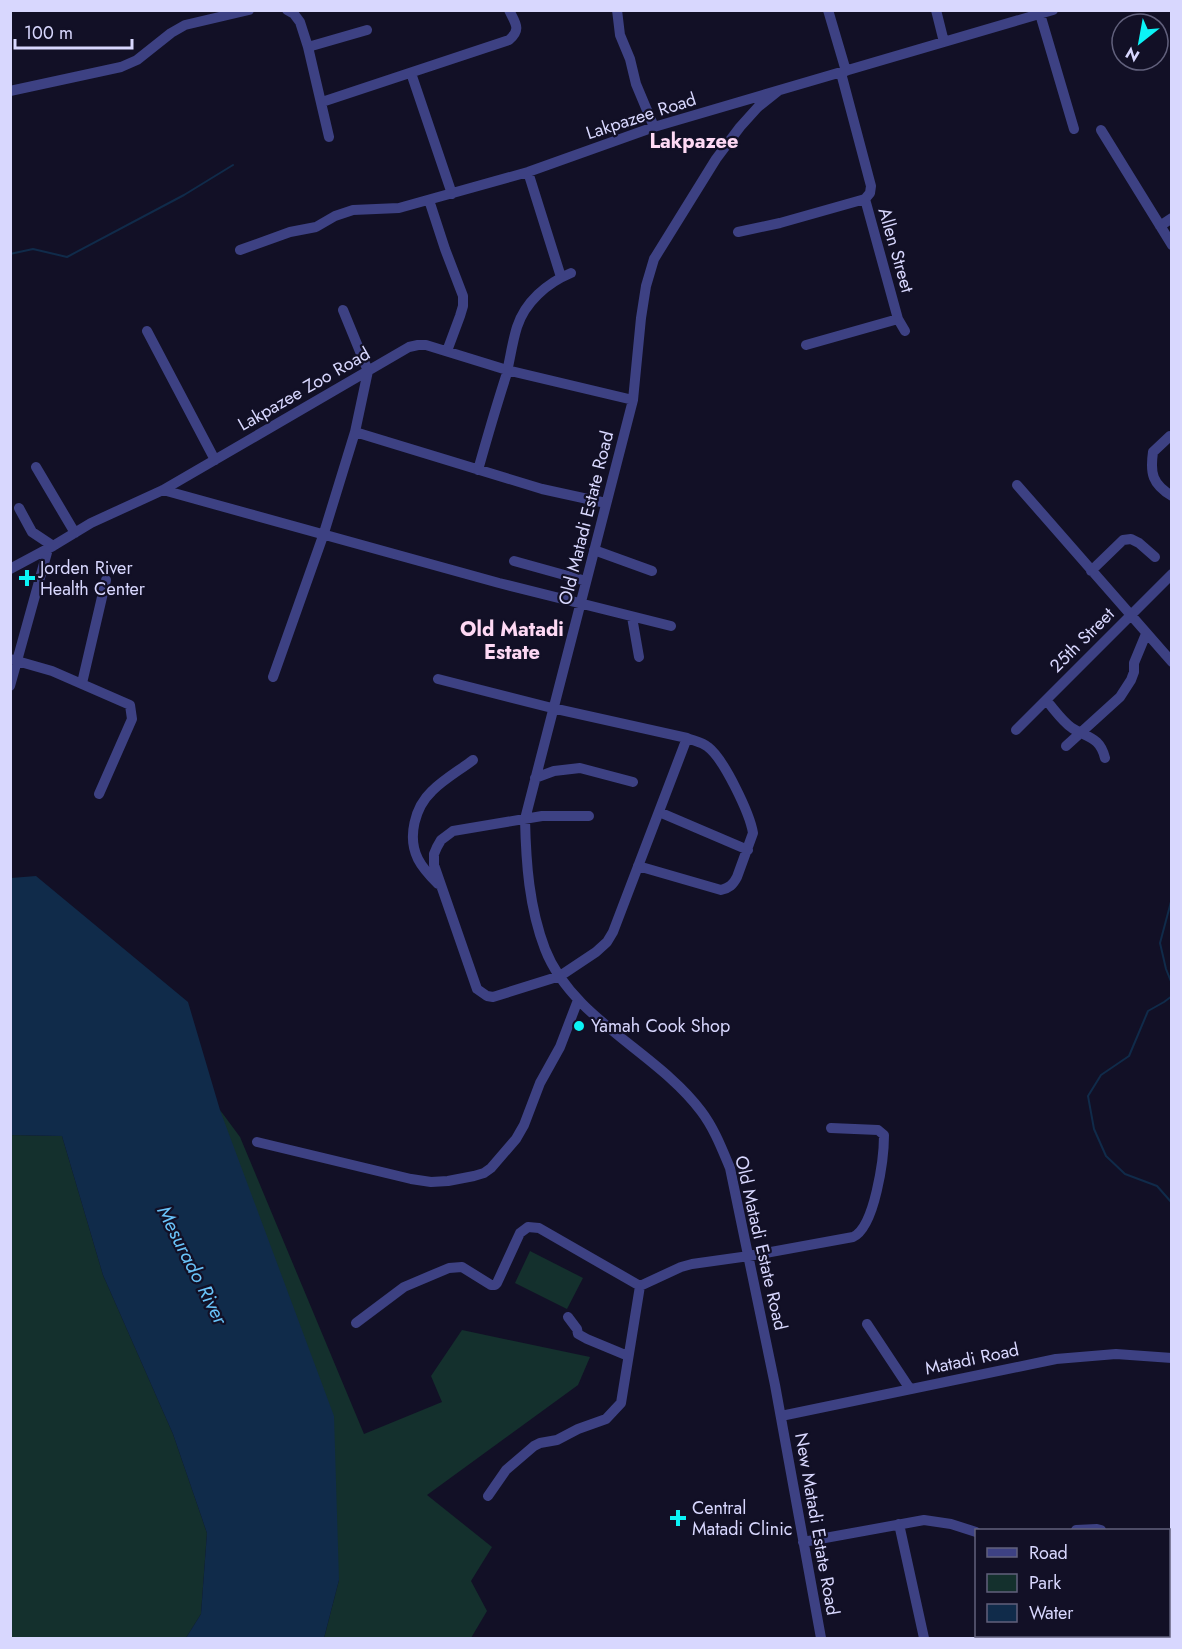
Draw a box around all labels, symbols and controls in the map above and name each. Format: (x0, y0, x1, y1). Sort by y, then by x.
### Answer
scale bar (15, 12, 132, 50)
north arrow (1110, 12, 1170, 72)
text: 100 m (24, 20, 73, 46)
text: N (1121, 41, 1144, 68)
street label: Lakpazee Road (583, 88, 699, 144)
district label: Lakpazee (649, 129, 739, 153)
street label: Allen Street (871, 204, 921, 296)
street label: Lakpazee Zoo Road (233, 341, 375, 437)
street label: Old Matadi Estate Road (552, 428, 620, 608)
place label: Jorden River Health Center (38, 555, 146, 602)
marker: Jorden River Health Center (18, 569, 36, 587)
street label: 25th Street (1044, 601, 1121, 678)
district label: Old Matadi Estate (460, 615, 564, 667)
place label: Yamah Cook Shop (591, 1013, 730, 1039)
marker: Yamah Cook Shop (572, 1019, 586, 1033)
street label: Old Matadi Estate Road (728, 1153, 794, 1333)
water label: Mesurado River (150, 1201, 235, 1331)
street label: Matadi Road (923, 1336, 1021, 1382)
street label: New Matadi Estate Road (788, 1431, 846, 1617)
place label: Central Matadi Clinic (692, 1495, 792, 1542)
marker: Central Matadi Clinic (669, 1509, 687, 1527)
legend (975, 1529, 1170, 1637)
text: Road (1029, 1540, 1068, 1566)
text: Park (1029, 1570, 1061, 1596)
text: Water (1029, 1600, 1074, 1626)

